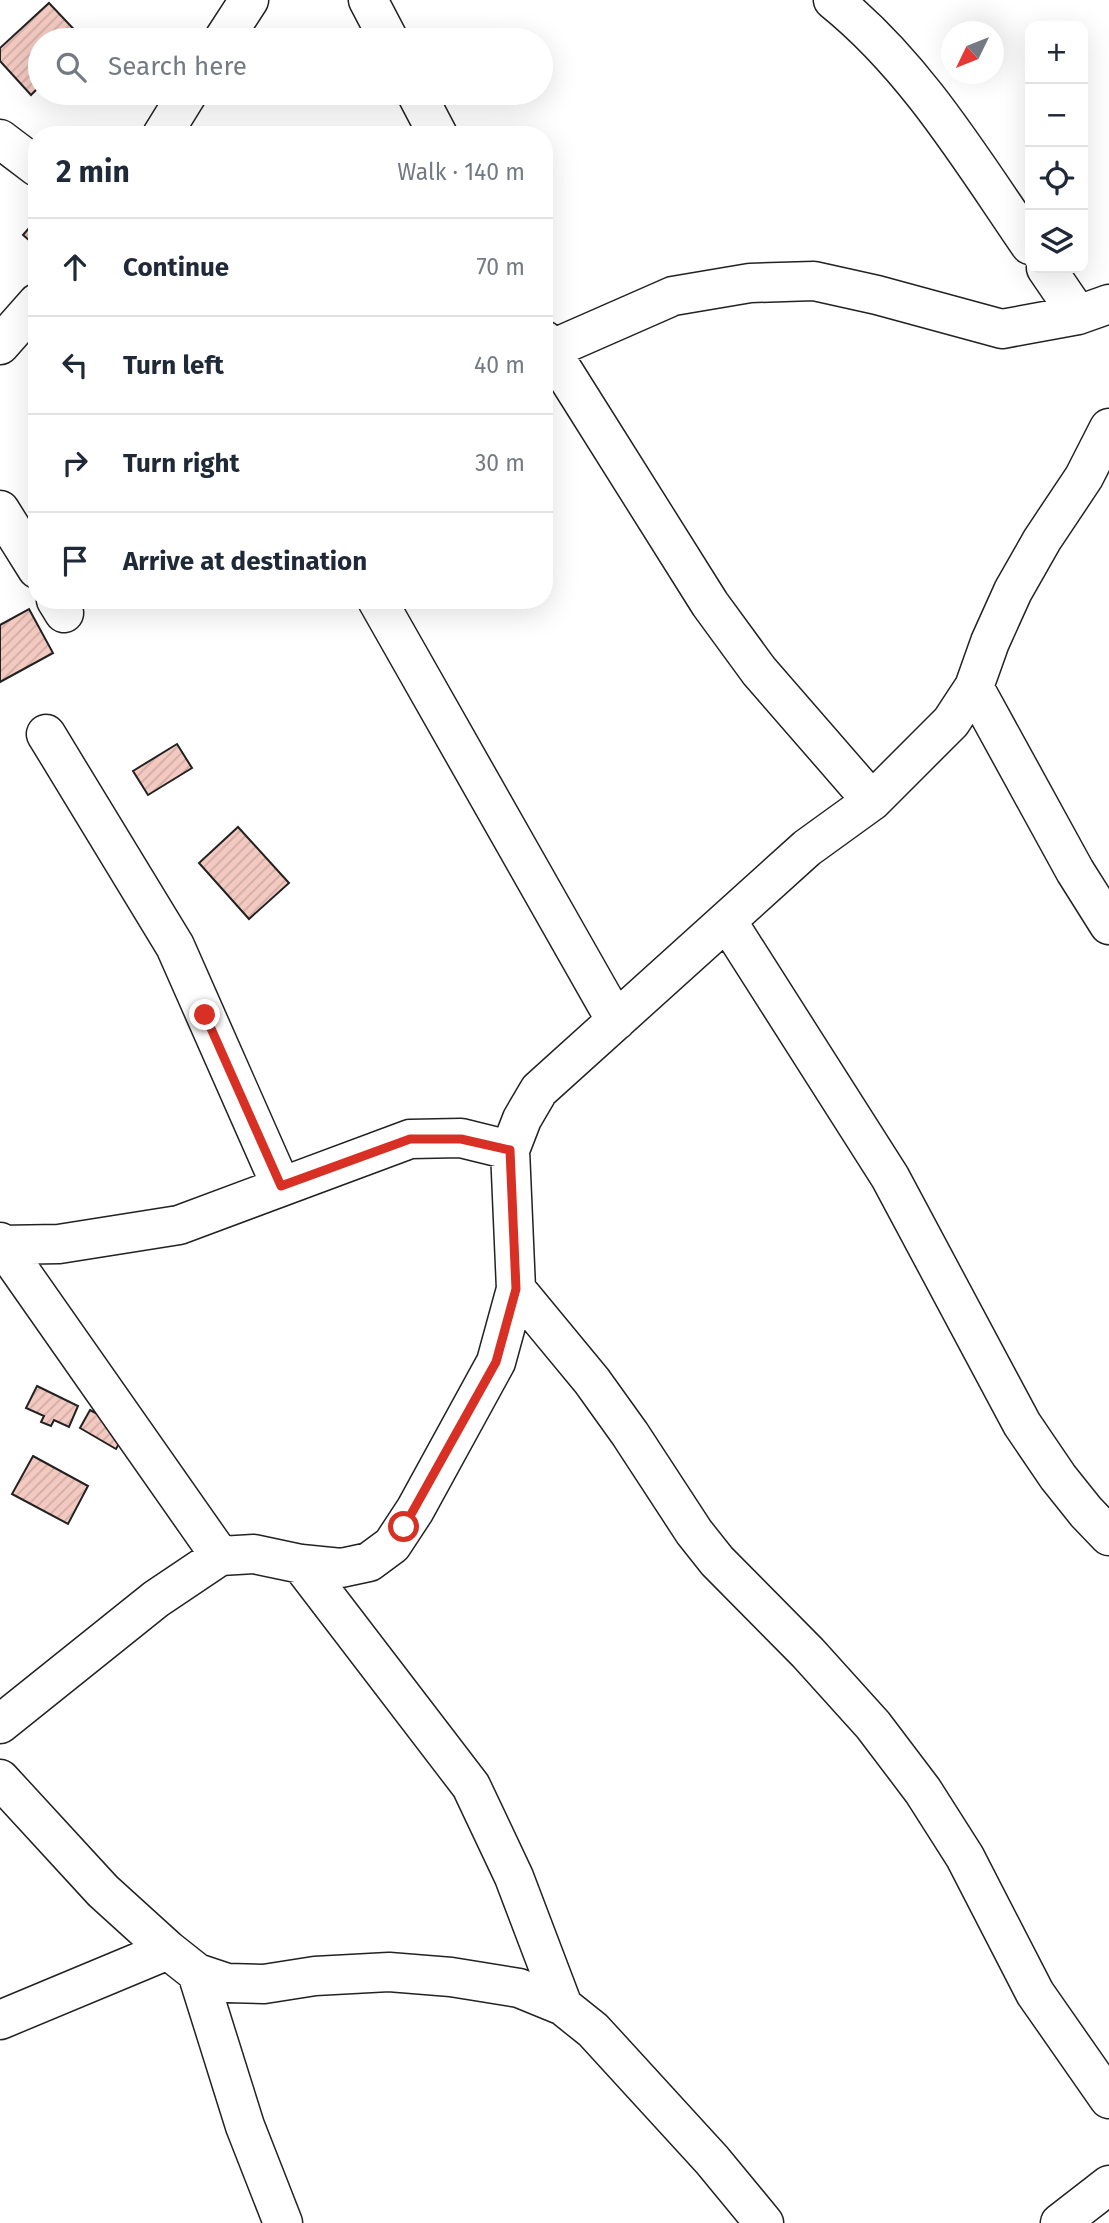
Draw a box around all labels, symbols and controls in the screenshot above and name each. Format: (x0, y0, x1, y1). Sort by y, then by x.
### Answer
north arrow (941, 21, 1004, 84)
map controls (1025, 21, 1088, 273)
button: + (1025, 21, 1088, 84)
search box (28, 28, 553, 105)
icon: search (52, 48, 90, 86)
text: Search here (108, 51, 247, 82)
button: − (1025, 84, 1088, 147)
button: locate (1025, 147, 1088, 210)
text: 2 min (56, 154, 130, 190)
text: Walk · 140 m (397, 158, 525, 186)
button: layers (1025, 210, 1088, 273)
icon: ahead (56, 248, 94, 286)
text: Continue (123, 252, 229, 283)
text: 70 m (476, 253, 525, 281)
icon: left (56, 346, 94, 384)
text: Turn left (123, 350, 224, 381)
text: 40 m (474, 351, 525, 379)
icon: right (56, 444, 94, 482)
text: Turn right (123, 448, 240, 479)
text: 30 m (475, 449, 525, 477)
icon: arrive (56, 542, 94, 580)
text: Arrive at destination (123, 546, 367, 577)
route end (189, 999, 220, 1030)
route start (388, 1511, 419, 1542)

